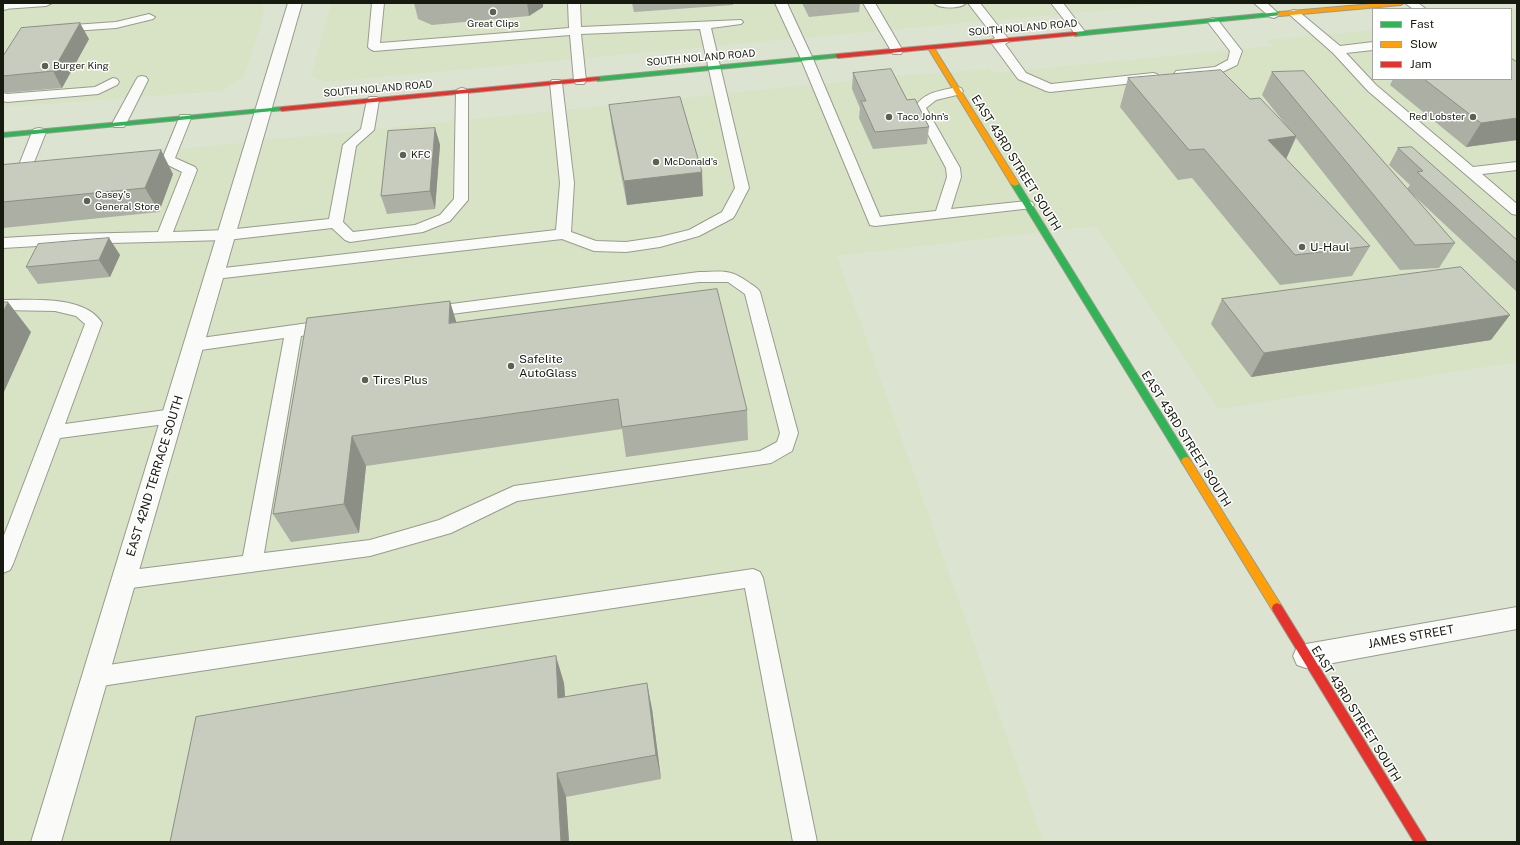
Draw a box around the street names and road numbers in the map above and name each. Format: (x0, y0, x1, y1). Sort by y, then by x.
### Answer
street label: SOUTH NOLAND ROAD (968, 17, 1078, 39)
street label: SOUTH NOLAND ROAD (646, 47, 756, 69)
street label: SOUTH NOLAND ROAD (323, 78, 433, 100)
street label: EAST 43RD STREET SOUTH (968, 92, 1064, 234)
street label: EAST 43RD STREET SOUTH (1138, 368, 1234, 510)
street label: EAST 42ND TERRACE SOUTH (124, 394, 186, 558)
street label: JAMES STREET (1367, 622, 1455, 652)
street label: EAST 43RD STREET SOUTH (1308, 643, 1404, 785)

